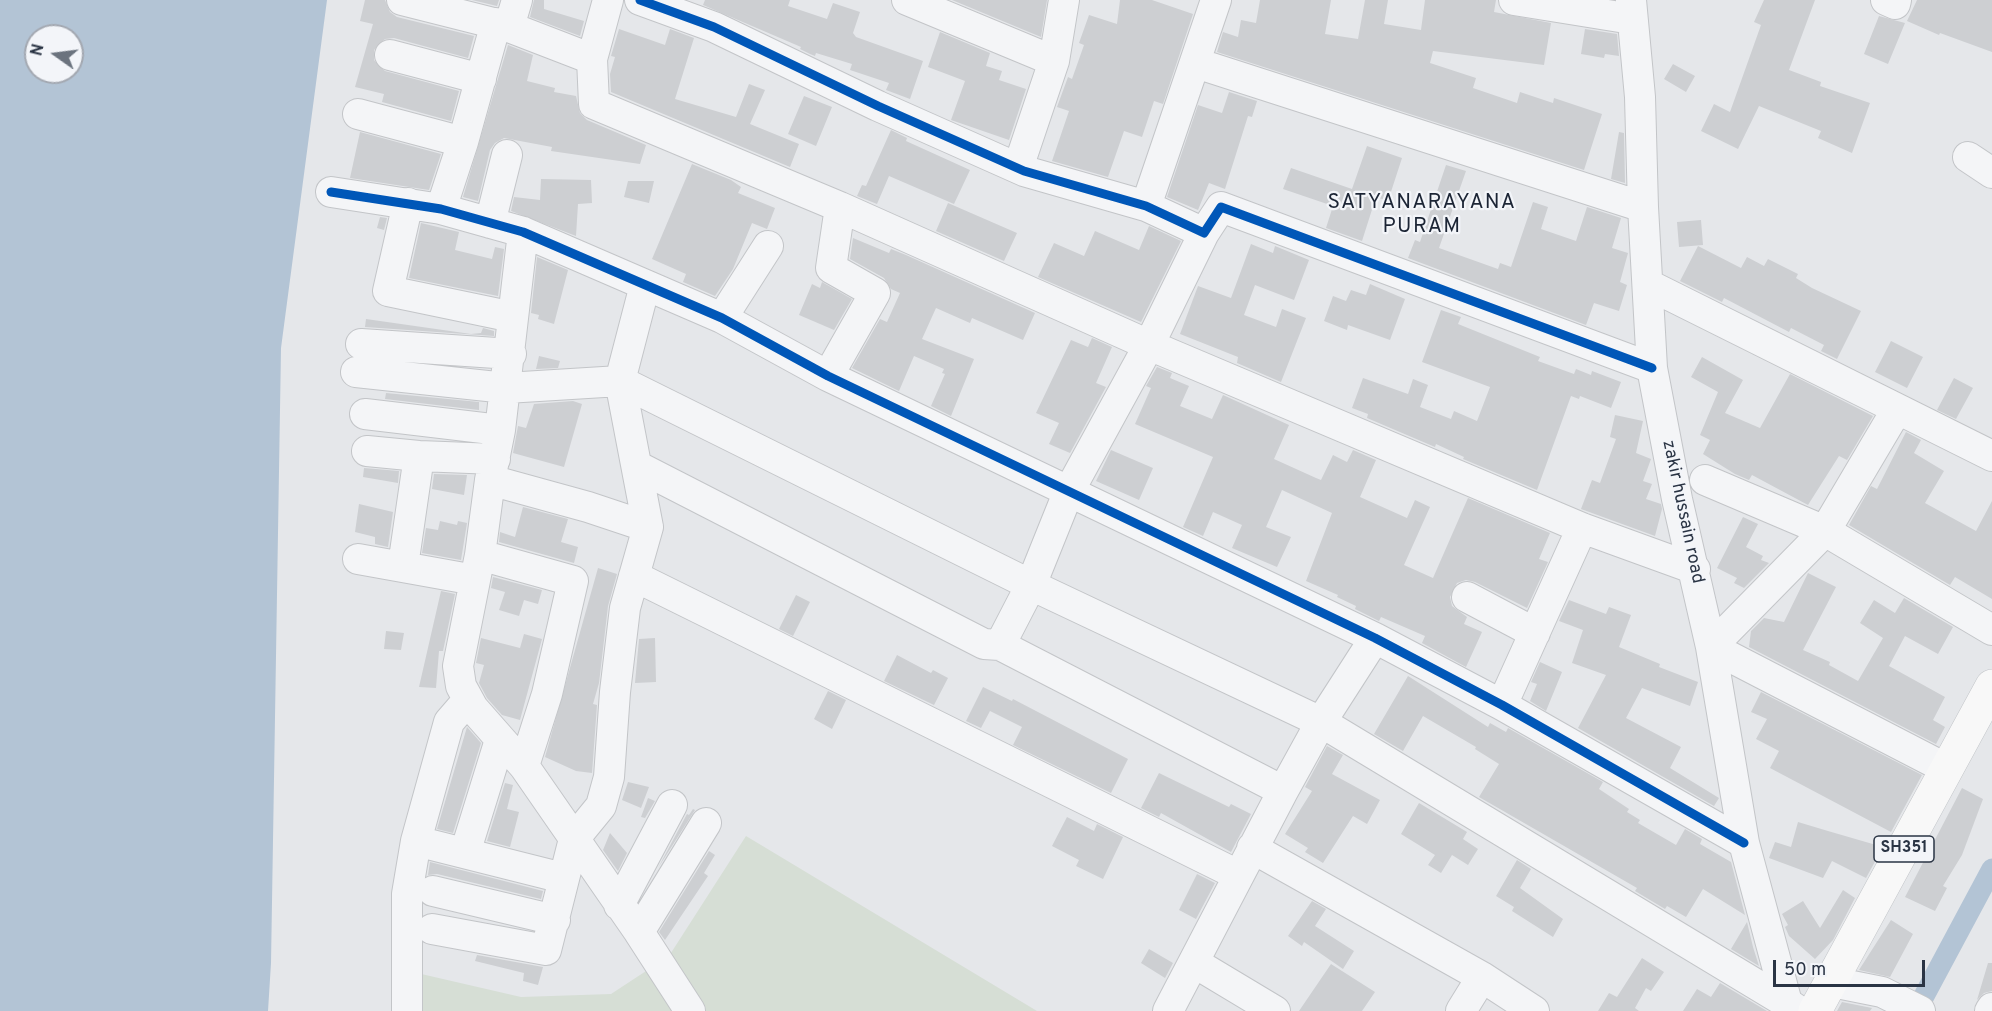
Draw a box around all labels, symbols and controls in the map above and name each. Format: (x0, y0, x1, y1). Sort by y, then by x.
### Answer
north arrow (24, 24, 84, 84)
text: N (27, 42, 50, 58)
district label: SATYANARAYANA PURAM (1328, 191, 1516, 241)
street label: zakir hussain road (1656, 438, 1708, 586)
road number: SH351 (1874, 836, 1934, 862)
scale bar (1776, 948, 1928, 986)
text: 50 m (1784, 959, 1826, 982)

